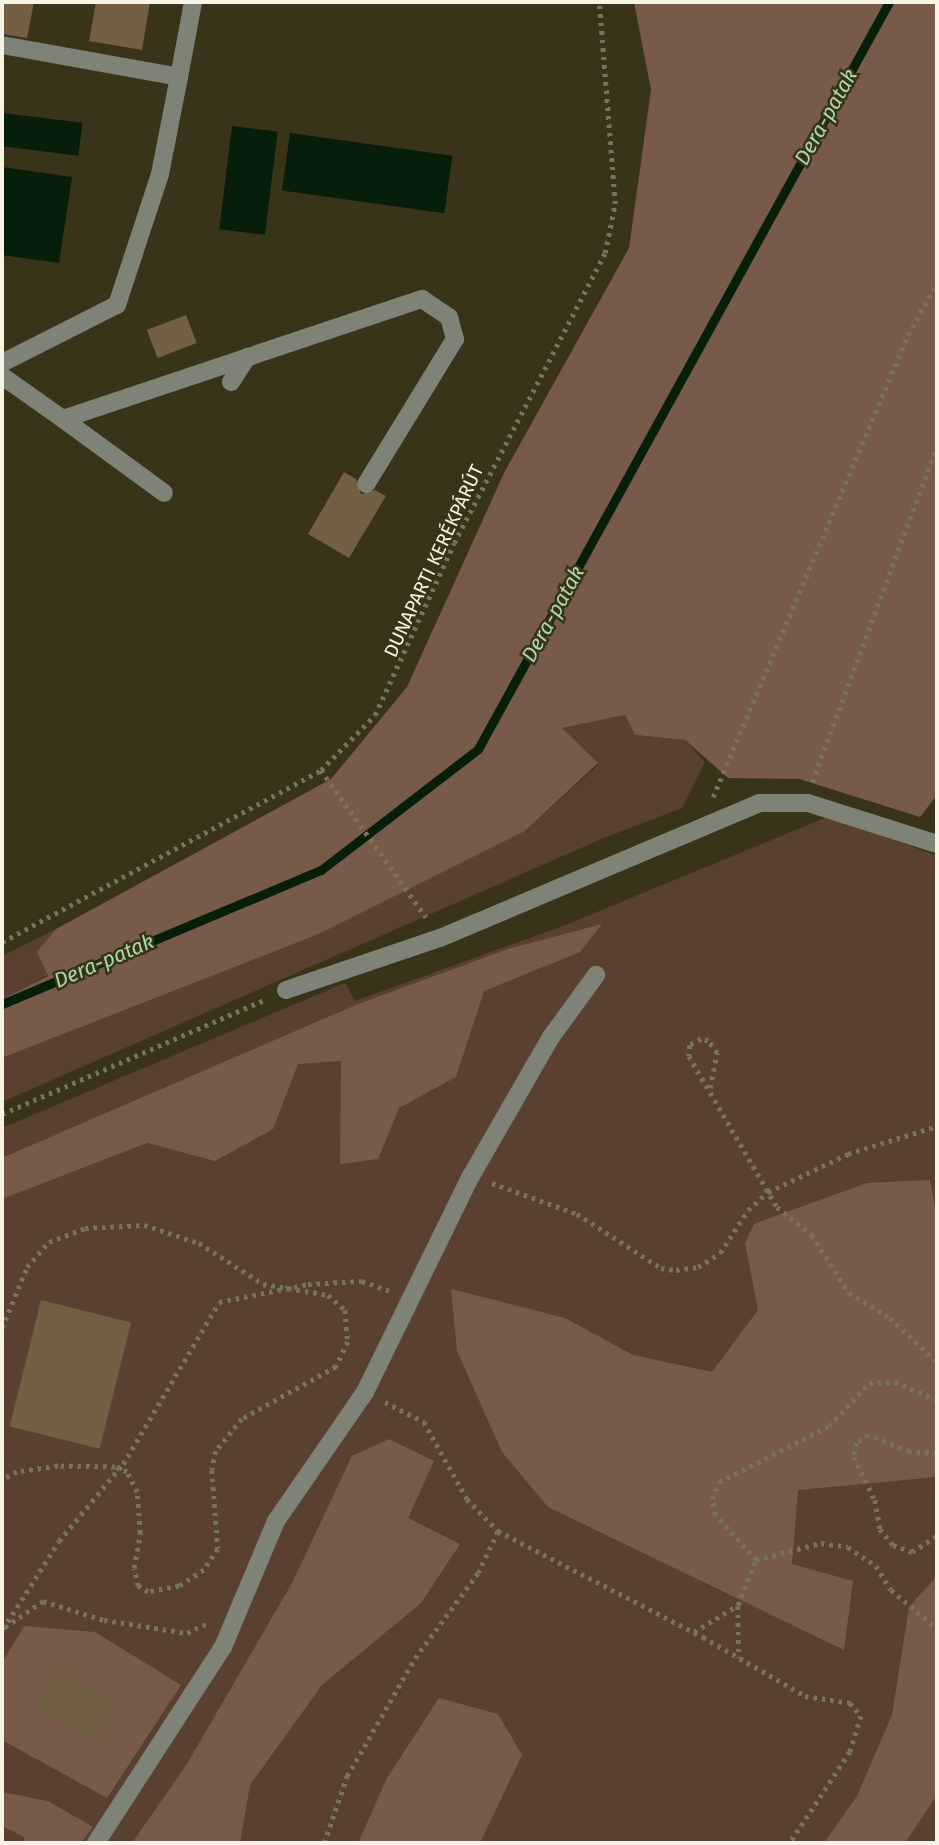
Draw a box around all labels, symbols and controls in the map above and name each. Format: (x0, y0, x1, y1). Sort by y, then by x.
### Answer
water label: Dera-patak (789, 64, 863, 170)
street label: DUNAPARTI KERÉKPÁRÚT (379, 461, 489, 661)
water label: Dera-patak (516, 561, 590, 667)
water label: Dera-patak (50, 929, 158, 993)

